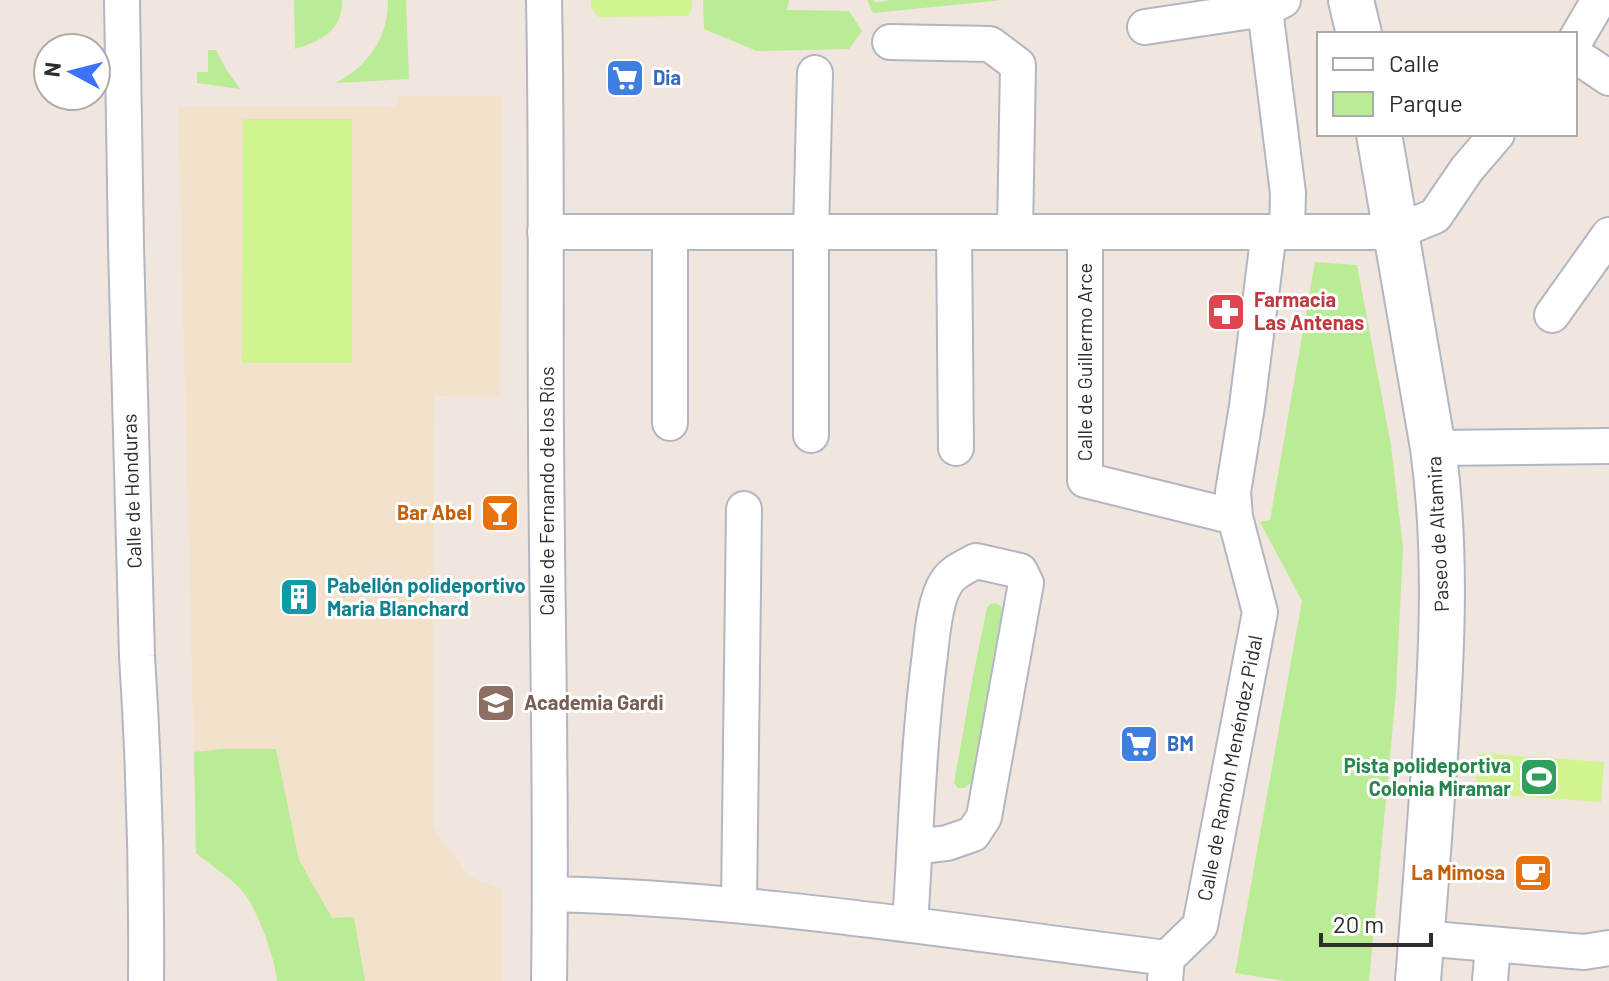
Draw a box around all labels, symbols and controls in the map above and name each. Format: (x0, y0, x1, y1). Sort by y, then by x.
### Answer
north arrow (32, 32, 112, 112)
legend (1317, 32, 1577, 136)
text: Calle (1389, 48, 1440, 77)
supermarket icon: Dia (604, 57, 646, 99)
text: N (37, 61, 65, 78)
place label: Dia (653, 65, 681, 89)
text: Parque (1389, 88, 1463, 117)
street label: Calle de Guillermo Arce (1072, 263, 1096, 461)
place label: Farmacia Las Antenas (1254, 287, 1364, 334)
pharmacy icon: Farmacia Las Antenas (1205, 291, 1247, 333)
street label: Calle de Fernando de los Ríos (534, 366, 558, 616)
street label: Calle de Honduras (116, 413, 146, 569)
street label: Paseo de Altamira (1421, 455, 1453, 613)
bar icon: Bar Abel (479, 492, 521, 534)
place label: Bar Abel (397, 500, 472, 524)
place label: Pabellón polideportivo Maria Blanchard (327, 573, 526, 620)
building icon: Pabellón polideportivo Maria Blanchard (278, 576, 320, 618)
street label: Calle de Ramón Menéndez Pidal (1191, 633, 1267, 903)
school or university icon: Academia Gardi (475, 682, 517, 724)
place label: Academia Gardi (524, 690, 664, 714)
supermarket icon: BM (1118, 723, 1160, 765)
place label: BM (1167, 731, 1194, 755)
place label: Pista polideportiva Colonia Miramar (1344, 753, 1511, 800)
sports icon: Pista polideportiva Colonia Miramar (1518, 756, 1560, 798)
cafe icon: La Mimosa (1512, 852, 1554, 894)
place label: La Mimosa (1411, 860, 1505, 884)
scale bar (1321, 897, 1431, 947)
text: 20 m (1333, 909, 1384, 938)

